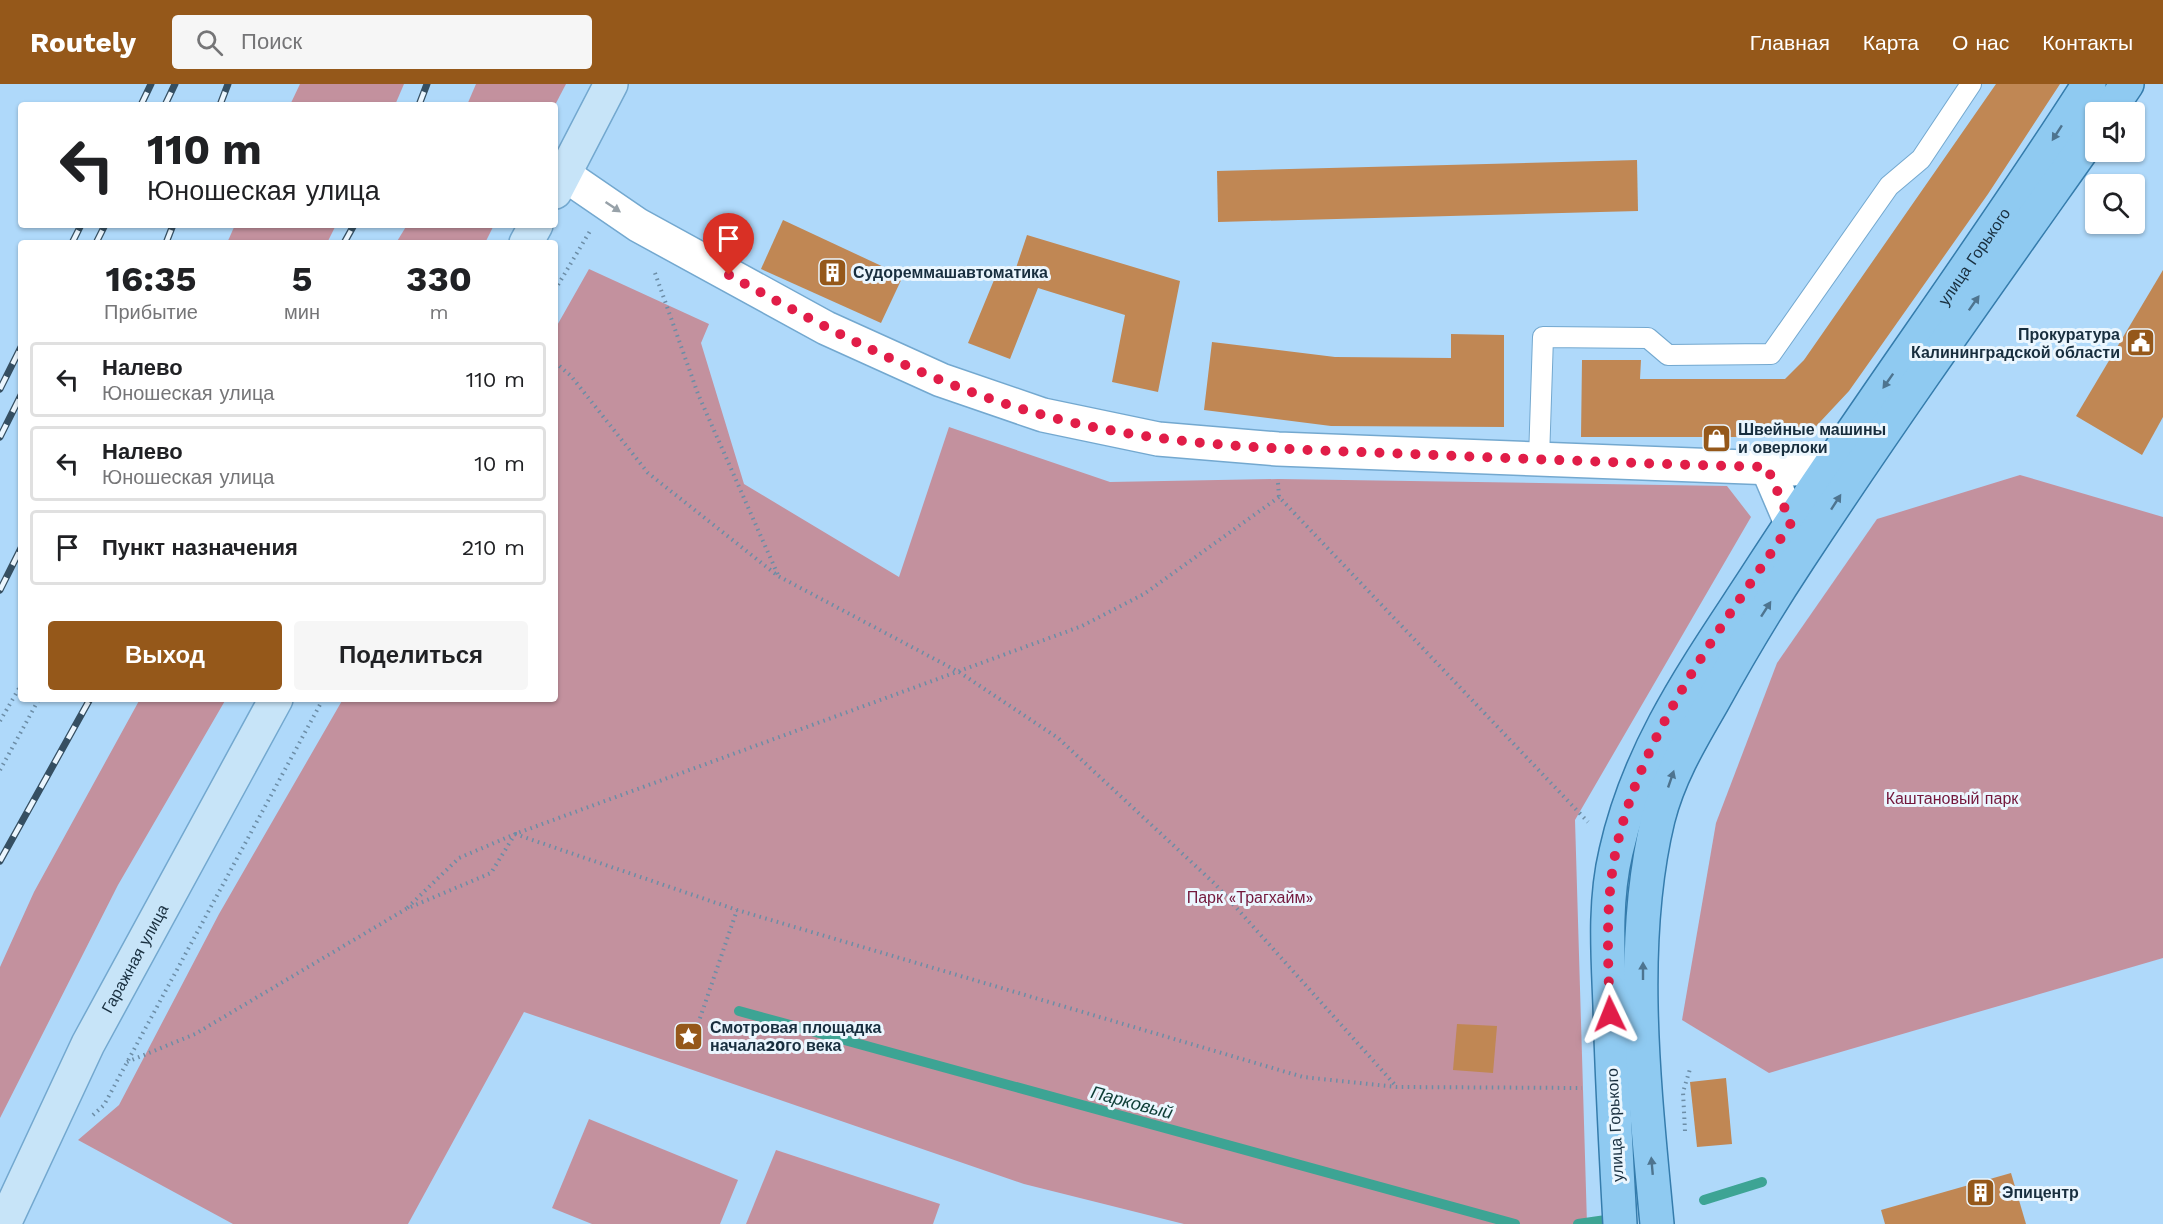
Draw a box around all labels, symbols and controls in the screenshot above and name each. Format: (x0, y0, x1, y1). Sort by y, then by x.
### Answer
search box (172, 15, 592, 69)
text: Routely (30, 26, 136, 59)
icon: search (193, 26, 226, 59)
text: Поиск (241, 29, 302, 54)
text: Главная (1750, 30, 1830, 55)
text: Карта (1863, 30, 1919, 55)
text: О нас (1952, 30, 2009, 55)
text: Контакты (2042, 30, 2133, 55)
map controls (2085, 102, 2145, 234)
button: sound (2085, 102, 2145, 162)
text: 110 m (147, 125, 262, 174)
one-way arrow (2052, 125, 2063, 141)
icon: left (48, 126, 126, 204)
button: search (2085, 174, 2145, 234)
text: Юношеская улица (147, 175, 380, 207)
one-way arrow (605, 201, 621, 212)
street label: улица Горького (1934, 204, 2014, 309)
pin (703, 213, 754, 275)
icon: arrive (712, 222, 745, 255)
building icon: Судореммашавтоматика (816, 256, 848, 288)
text: 16:35 (106, 258, 196, 300)
text: 5 (292, 258, 313, 300)
text: 330 (406, 258, 472, 300)
place label: Судореммашавтоматика (853, 263, 1048, 282)
one-way arrow (1968, 295, 1979, 311)
text: Прибытие (104, 300, 198, 324)
text: мин (284, 300, 320, 324)
text: m (429, 300, 449, 324)
place label: Прокуратура Калининградской области (1911, 325, 2120, 362)
public building icon: Прокуратура Калининградской области (2125, 327, 2157, 359)
text: Налево (102, 355, 183, 380)
icon: left (51, 363, 84, 396)
text: 110 m (466, 367, 525, 392)
one-way arrow (1883, 373, 1894, 389)
text: Юношеская улица (102, 381, 274, 405)
place label: Швейные машины и оверлоки (1738, 420, 1886, 457)
shop icon: Швейные машины и оверлоки (1701, 422, 1733, 454)
text: Налево (102, 439, 183, 464)
icon: left (51, 447, 84, 480)
text: 10 m (474, 451, 525, 476)
text: Юношеская улица (102, 465, 274, 489)
one-way arrow (1830, 494, 1842, 510)
icon: arrive (51, 531, 84, 564)
text: Пункт назначения (102, 535, 298, 560)
text: 210 m (461, 535, 525, 560)
one-way arrow (1760, 601, 1771, 617)
button: Выход (48, 621, 282, 690)
button: Поделиться (294, 621, 528, 690)
one-way arrow (1667, 770, 1676, 788)
park label: Каштановый парк (1886, 789, 2019, 808)
park label: Парк «Трагхайм» (1187, 888, 1313, 907)
street label: Гаражная улица (97, 901, 172, 1016)
one-way arrow (1638, 962, 1648, 981)
position arrow (1578, 982, 1642, 1046)
place label: Смотровая площадка начала20го века (710, 1018, 882, 1055)
place icon: Смотровая площадка начала20го века (673, 1020, 705, 1052)
street label: улица Горького (1603, 1068, 1627, 1182)
water label: Парковый (1089, 1081, 1175, 1123)
one-way arrow (1647, 1156, 1657, 1175)
building icon: Эпицентр (1965, 1176, 1997, 1208)
place label: Эпицентр (2002, 1183, 2079, 1202)

